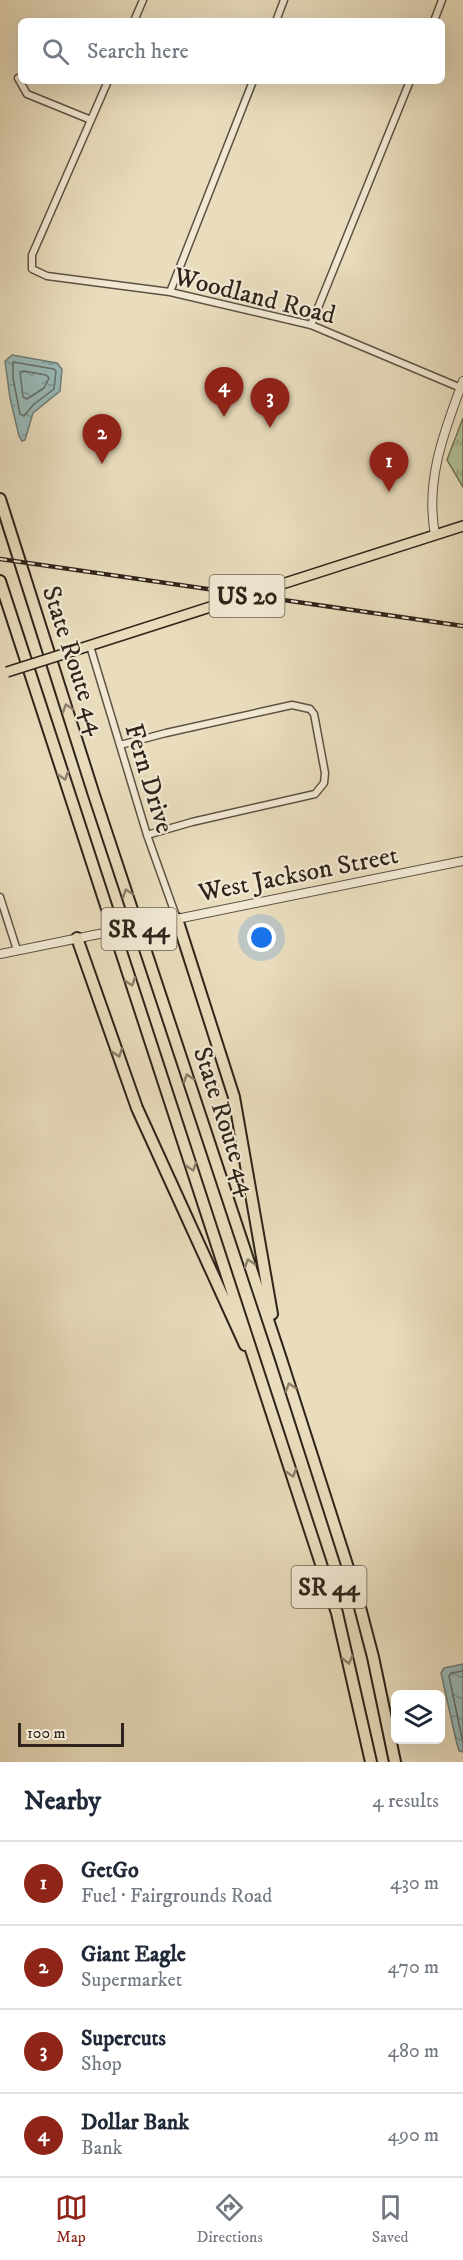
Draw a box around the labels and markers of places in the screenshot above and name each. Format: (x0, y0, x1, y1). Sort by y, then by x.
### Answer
pin: 4 (204, 368, 244, 417)
pin: 3 (250, 378, 290, 428)
pin: 2 (82, 414, 122, 464)
pin: 1 (370, 442, 408, 492)

